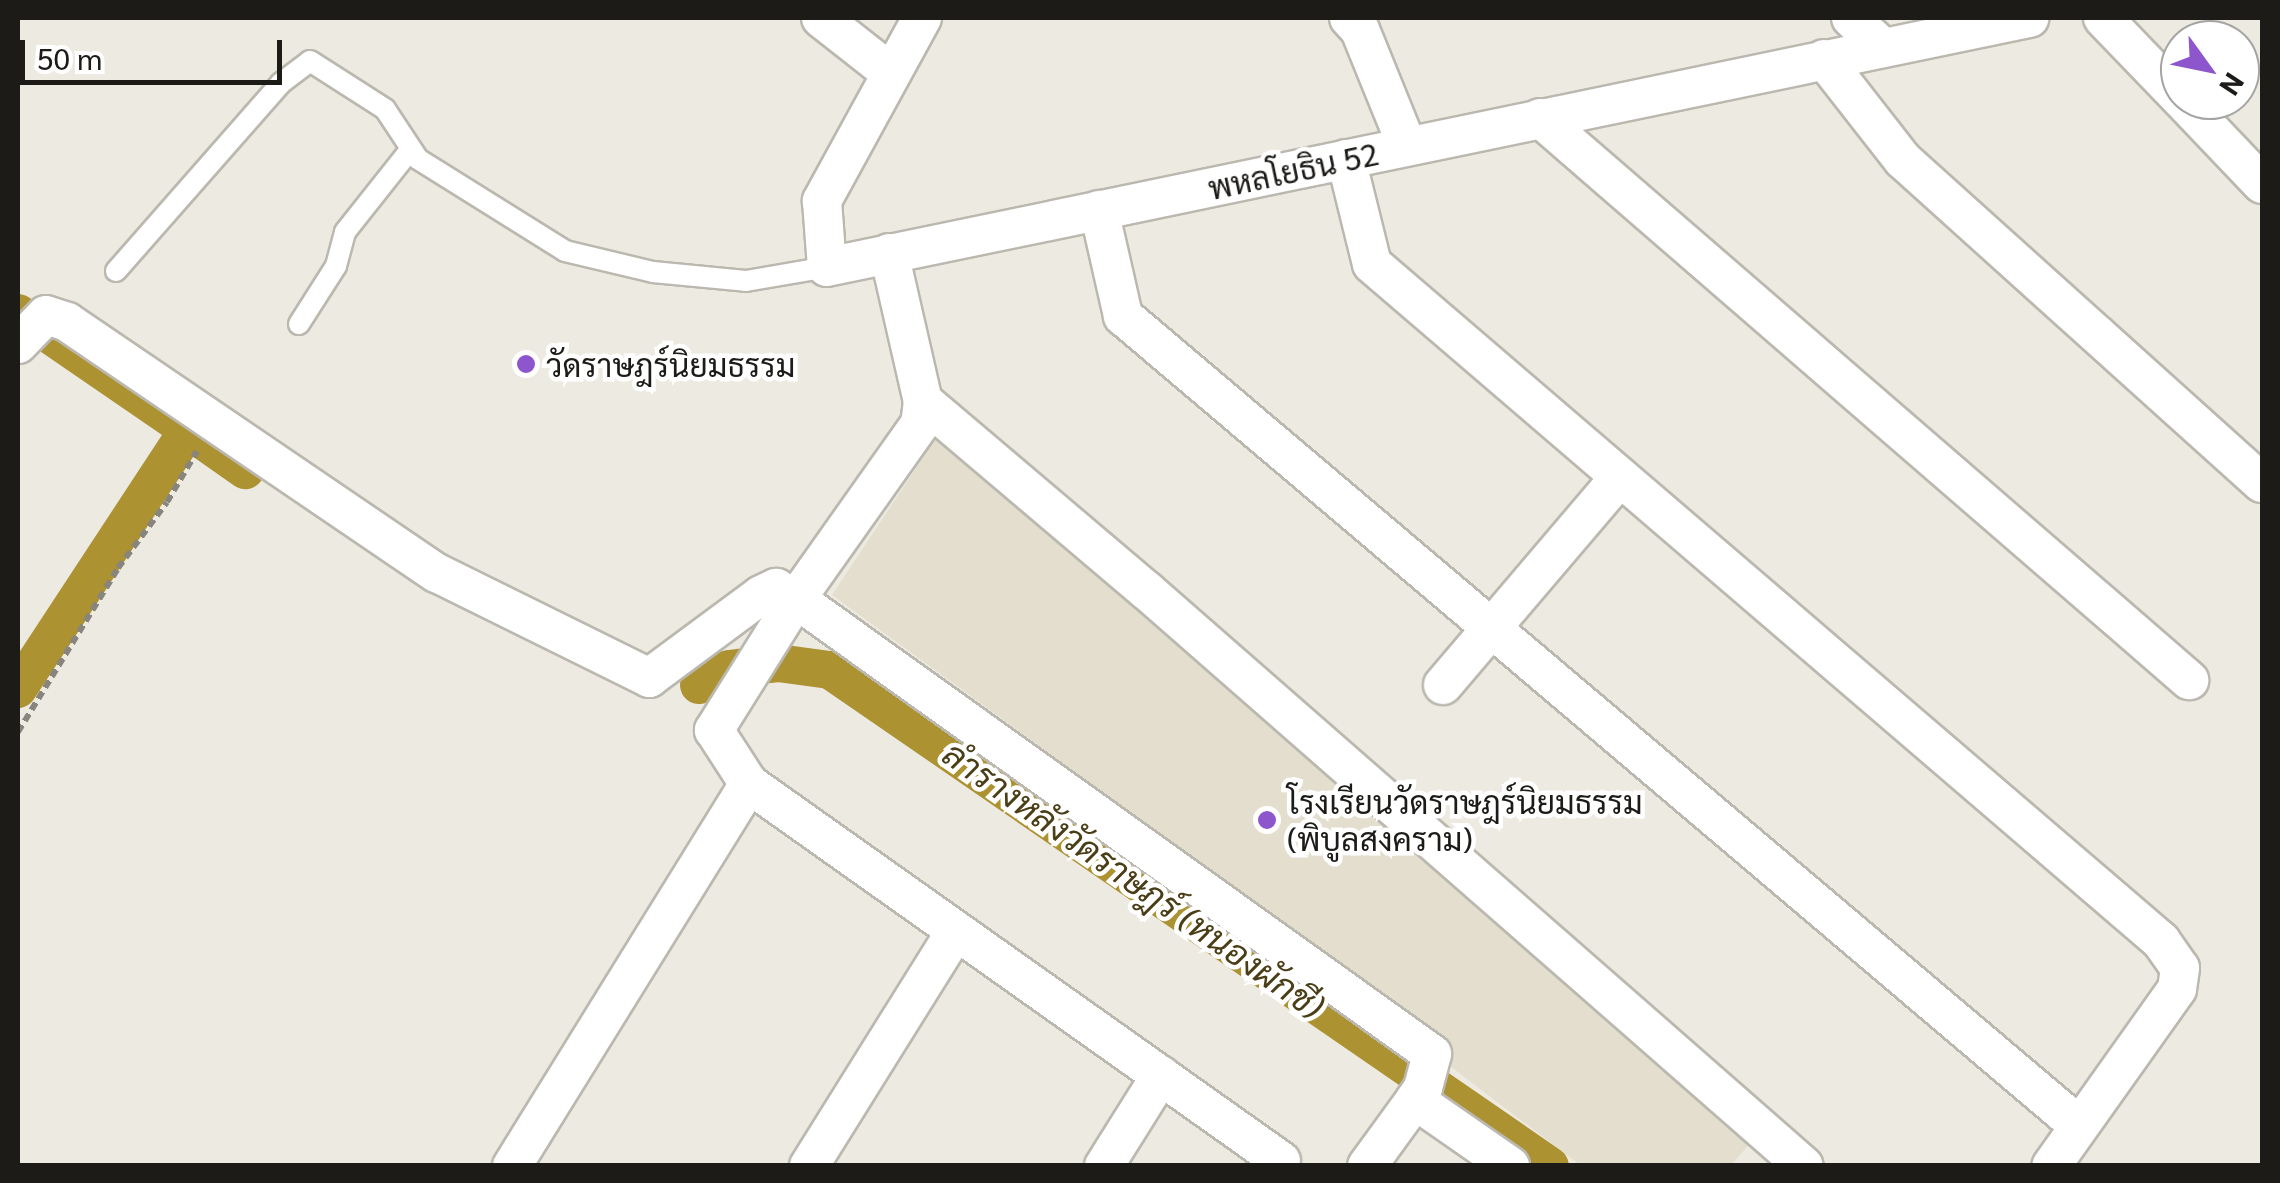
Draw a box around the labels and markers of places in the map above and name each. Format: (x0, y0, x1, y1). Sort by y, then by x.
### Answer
place label: วัดราษฎร์นิยมธรรม (546, 345, 795, 383)
marker: วัดราษฎร์นิยมธรรม (515, 353, 537, 375)
place label: โรงเรียนวัดราษฎร์นิยมธรรม (พิบูลสงคราม) (1287, 783, 1643, 858)
marker: โรงเรียนวัดราษฎร์นิยมธรรม (พิบูลสงคราม) (1256, 809, 1278, 831)

